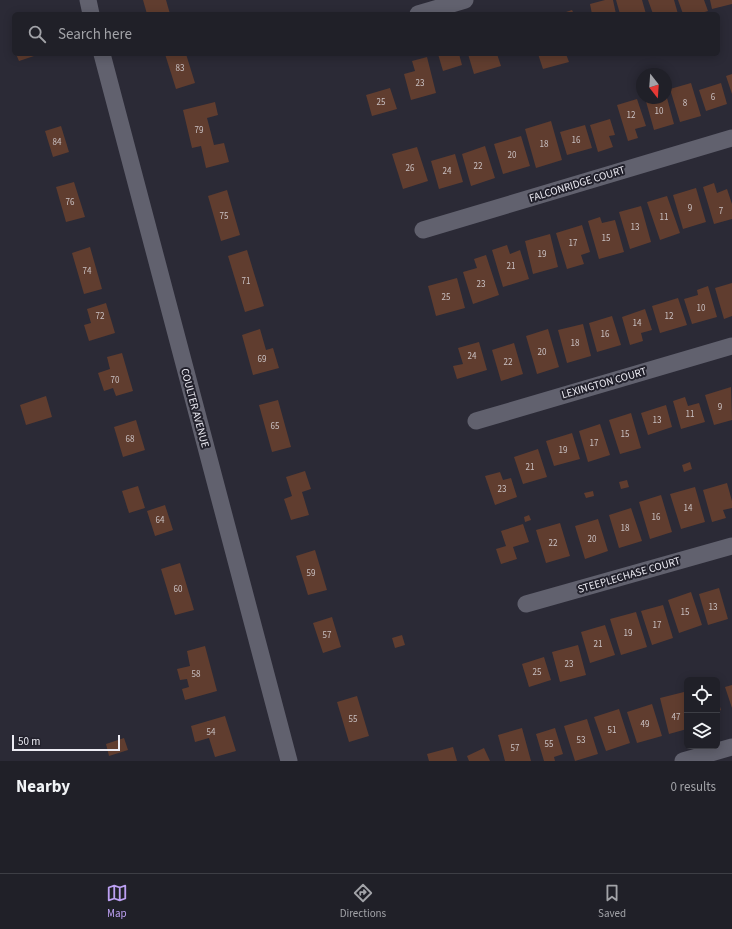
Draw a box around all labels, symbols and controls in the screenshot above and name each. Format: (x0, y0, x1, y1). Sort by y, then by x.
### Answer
search box (12, 12, 720, 56)
icon: search (26, 23, 48, 45)
text: Search here (58, 24, 132, 45)
house number: 83 (176, 62, 185, 75)
north arrow (636, 68, 672, 104)
house number: 23 (416, 77, 425, 90)
house number: 6 (711, 91, 716, 104)
house number: 25 (377, 96, 386, 109)
house number: 8 (683, 97, 688, 110)
house number: 10 (655, 105, 664, 118)
house number: 12 (627, 109, 636, 122)
house number: 79 (195, 124, 204, 137)
house number: 16 (572, 134, 581, 147)
house number: 84 (53, 136, 62, 149)
house number: 18 (540, 138, 549, 151)
house number: 20 (508, 149, 517, 162)
house number: 22 (474, 160, 483, 173)
house number: 26 (406, 162, 415, 175)
street label: FALCONRIDGE COURT (527, 162, 627, 206)
house number: 24 (443, 165, 452, 178)
house number: 76 (66, 196, 75, 209)
house number: 9 (688, 202, 693, 215)
house number: 7 (719, 205, 724, 218)
house number: 75 (220, 210, 229, 223)
house number: 11 (660, 211, 668, 224)
house number: 13 (631, 221, 640, 234)
house number: 15 (602, 232, 611, 245)
house number: 17 (569, 237, 578, 250)
house number: 19 (538, 248, 547, 261)
house number: 21 (507, 260, 515, 273)
house number: 74 (83, 265, 92, 278)
house number: 71 (242, 275, 250, 288)
house number: 23 (477, 278, 486, 291)
house number: 25 (442, 291, 451, 304)
house number: 10 (697, 302, 706, 315)
house number: 72 (96, 310, 105, 323)
house number: 12 (665, 310, 674, 323)
house number: 14 (633, 317, 642, 330)
house number: 16 (601, 328, 610, 341)
house number: 18 (571, 337, 580, 350)
house number: 20 (538, 346, 547, 359)
house number: 24 (468, 350, 477, 363)
house number: 69 (258, 353, 267, 366)
house number: 22 (504, 356, 513, 369)
street label: LEXINGTON COURT (560, 364, 648, 402)
street label: COULTER AVENUE (177, 367, 213, 450)
house number: 70 (111, 374, 120, 387)
house number: 9 (718, 401, 723, 414)
house number: 11 (686, 408, 694, 421)
house number: 13 (653, 414, 662, 427)
house number: 65 (271, 420, 280, 433)
house number: 15 (621, 428, 630, 441)
house number: 68 (126, 433, 135, 446)
house number: 17 (590, 437, 599, 450)
house number: 19 (559, 444, 568, 457)
house number: 21 (526, 461, 534, 474)
house number: 23 (498, 483, 507, 496)
house number: 14 (684, 502, 693, 515)
house number: 16 (652, 511, 661, 524)
house number: 64 (156, 514, 165, 527)
house number: 18 (621, 522, 630, 535)
house number: 20 (588, 533, 597, 546)
house number: 22 (549, 537, 558, 550)
street label: STEEPLECHASE COURT (576, 553, 682, 597)
house number: 59 (307, 567, 316, 580)
house number: 60 (174, 583, 183, 596)
house number: 13 (709, 601, 718, 614)
house number: 15 (681, 606, 690, 619)
house number: 17 (653, 619, 662, 632)
house number: 19 (624, 627, 633, 640)
house number: 57 (323, 629, 332, 642)
house number: 21 (594, 638, 602, 651)
house number: 23 (565, 658, 574, 671)
house number: 25 (533, 666, 542, 679)
house number: 58 (192, 668, 201, 681)
map controls (684, 677, 720, 749)
button: locate (684, 677, 720, 713)
house number: 47 (672, 711, 681, 724)
house number: 55 (349, 713, 358, 726)
button: layers (684, 713, 720, 749)
house number: 49 (641, 718, 650, 731)
house number: 51 (608, 724, 616, 737)
house number: 54 (207, 726, 216, 739)
scale bar (12, 733, 120, 752)
text: 50 m (18, 734, 40, 749)
house number: 53 (577, 734, 586, 747)
house number: 55 (545, 738, 554, 751)
house number: 57 (511, 742, 520, 755)
text: Nearby (16, 775, 70, 799)
text: 0 results (671, 778, 716, 796)
tab: Map (106, 882, 128, 921)
tab: Directions (340, 882, 386, 921)
tab: Saved (598, 882, 626, 921)

